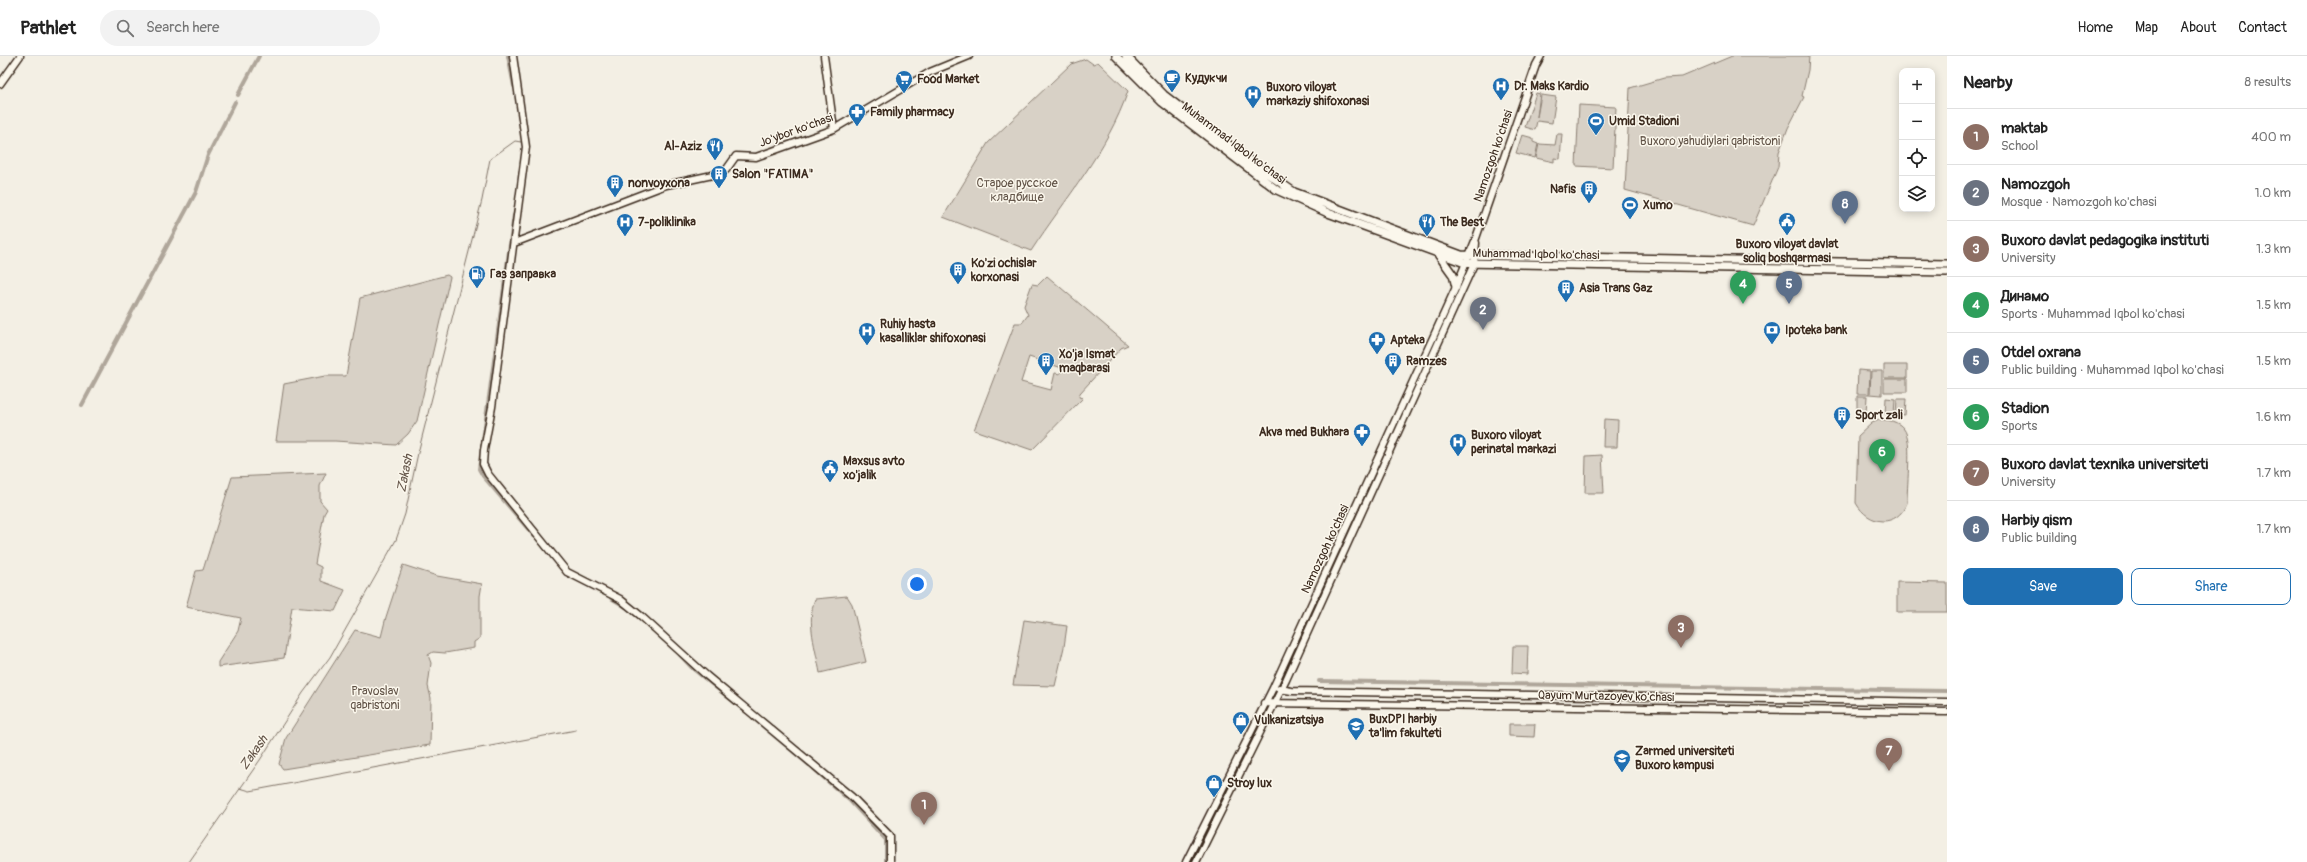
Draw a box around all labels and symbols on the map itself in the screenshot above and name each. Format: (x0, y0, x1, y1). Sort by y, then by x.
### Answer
cafe icon: Кудукчи (1162, 68, 1182, 93)
supermarket icon: Food Market (894, 69, 914, 94)
place label: Кудукчи (1185, 71, 1228, 86)
place label: Food Market (917, 72, 980, 87)
hospital icon: Dr. Maks Kardio (1491, 76, 1511, 101)
place label: Dr. Maks Kardio (1514, 79, 1589, 94)
place label: Buxoro viloyat markaziy shifoxonasi (1266, 80, 1369, 109)
hospital icon: Buxoro viloyat markaziy shifoxonasi (1243, 84, 1263, 109)
street label: Muhammad Iqbol ko'chasi (1179, 99, 1289, 188)
pharmacy icon: Family pharmacy (847, 102, 867, 127)
place label: Family pharmacy (870, 105, 955, 120)
street label: Namozgoh ko'chasi (1471, 108, 1516, 204)
street label: Jo'ybor ko'chasi (757, 110, 835, 151)
sports icon: Umid Stadioni (1586, 111, 1606, 136)
place label: Umid Stadioni (1609, 114, 1679, 129)
park label: Buxoro yahudiylari qabristoni (1640, 134, 1780, 149)
restaurant icon: Al-Aziz (705, 136, 725, 161)
place label: Al-Aziz (664, 139, 703, 154)
building icon: Salon "FATIMA" (709, 164, 729, 189)
place label: Salon "FATIMA" (732, 167, 814, 182)
building icon: nonvoyxona (605, 173, 625, 198)
place label: nonvoyxona (628, 176, 690, 191)
park label: Старое русское кладбище (976, 176, 1058, 205)
building icon: Nafis (1579, 179, 1599, 204)
place label: Nafis (1550, 182, 1577, 197)
pin: 8 (1832, 191, 1858, 224)
sports icon: Xumo (1620, 195, 1640, 220)
place label: Xumo (1643, 198, 1673, 213)
public building icon: Buxoro viloyat davlat soliq boshqarmasi (1777, 211, 1797, 236)
hospital icon: 7-poliklinika (615, 212, 635, 237)
restaurant icon: The Best (1417, 212, 1437, 237)
place label: 7-poliklinika (638, 215, 696, 230)
place label: The Best (1439, 215, 1485, 230)
place label: Buxoro viloyat davlat soliq boshqarmasi (1736, 237, 1840, 266)
street label: Muhammad Iqbol ko'chasi (1473, 246, 1599, 263)
place label: Ko'zi ochislar korxonasi (970, 256, 1037, 285)
building icon: Ko'zi ochislar korxonasi (948, 260, 968, 285)
fuel station icon: Газ заправка (467, 264, 487, 289)
place label: Газ заправка (490, 267, 557, 282)
pin: 4 (1730, 271, 1756, 304)
pin: 5 (1776, 271, 1802, 304)
building icon: Asia Trans Gaz (1556, 278, 1576, 303)
place label: Asia Trans Gaz (1579, 281, 1653, 296)
pin: 2 (1470, 297, 1496, 330)
place label: Ruhiy hasta kasalliklar shifoxonasi (879, 317, 986, 346)
bank icon: Ipoteka bank (1762, 320, 1782, 345)
hospital icon: Ruhiy hasta kasalliklar shifoxonasi (857, 321, 877, 346)
place label: Ipoteka bank (1785, 323, 1848, 338)
pharmacy icon: Apteka (1367, 330, 1387, 355)
place label: Apteka (1390, 333, 1425, 348)
place label: Xo'ja Ismat maqbarasi (1059, 347, 1116, 376)
building icon: Xo'ja Ismat maqbarasi (1036, 351, 1056, 376)
building icon: Ramzes (1383, 351, 1403, 376)
place label: Ramzes (1406, 354, 1447, 369)
building icon: Sport zali (1832, 405, 1852, 430)
place label: Sport zali (1855, 408, 1903, 423)
pharmacy icon: Akva med Bukhara (1352, 422, 1372, 447)
place label: Akva med Bukhara (1259, 425, 1349, 440)
place label: Buxoro viloyat perinatal markazi (1471, 428, 1556, 457)
hospital icon: Buxoro viloyat perinatal markazi (1448, 432, 1468, 457)
pin: 6 (1869, 439, 1895, 472)
water label: Zakash (393, 452, 417, 494)
place label: Maxsus avto xo'jalik (842, 454, 905, 483)
public building icon: Maxsus avto xo'jalik (820, 458, 840, 483)
street label: Namozgoh ko'chasi (1298, 502, 1353, 596)
your location (907, 574, 927, 594)
pin: 3 (1668, 615, 1694, 648)
park label: Pravoslav qabristoni (351, 684, 399, 713)
street label: Qayum Murtazoyev ko'chasi (1538, 688, 1674, 705)
shop icon: Vulkanizatsiya (1231, 710, 1251, 735)
place label: BuxDPI harbiy ta'lim fakulteti (1368, 712, 1441, 741)
place label: Vulkanizatsiya (1254, 713, 1324, 728)
school or university icon: BuxDPI harbiy ta'lim fakulteti (1346, 716, 1366, 741)
water label: Zakash (236, 732, 272, 773)
pin: 7 (1876, 738, 1902, 771)
place label: Zarmed universiteti Buxoro kampusi (1635, 744, 1734, 773)
school or university icon: Zarmed universiteti Buxoro kampusi (1612, 748, 1632, 773)
shop icon: Stroy lux (1204, 773, 1224, 798)
place label: Stroy lux (1227, 776, 1272, 791)
pin: 1 (911, 792, 937, 825)

